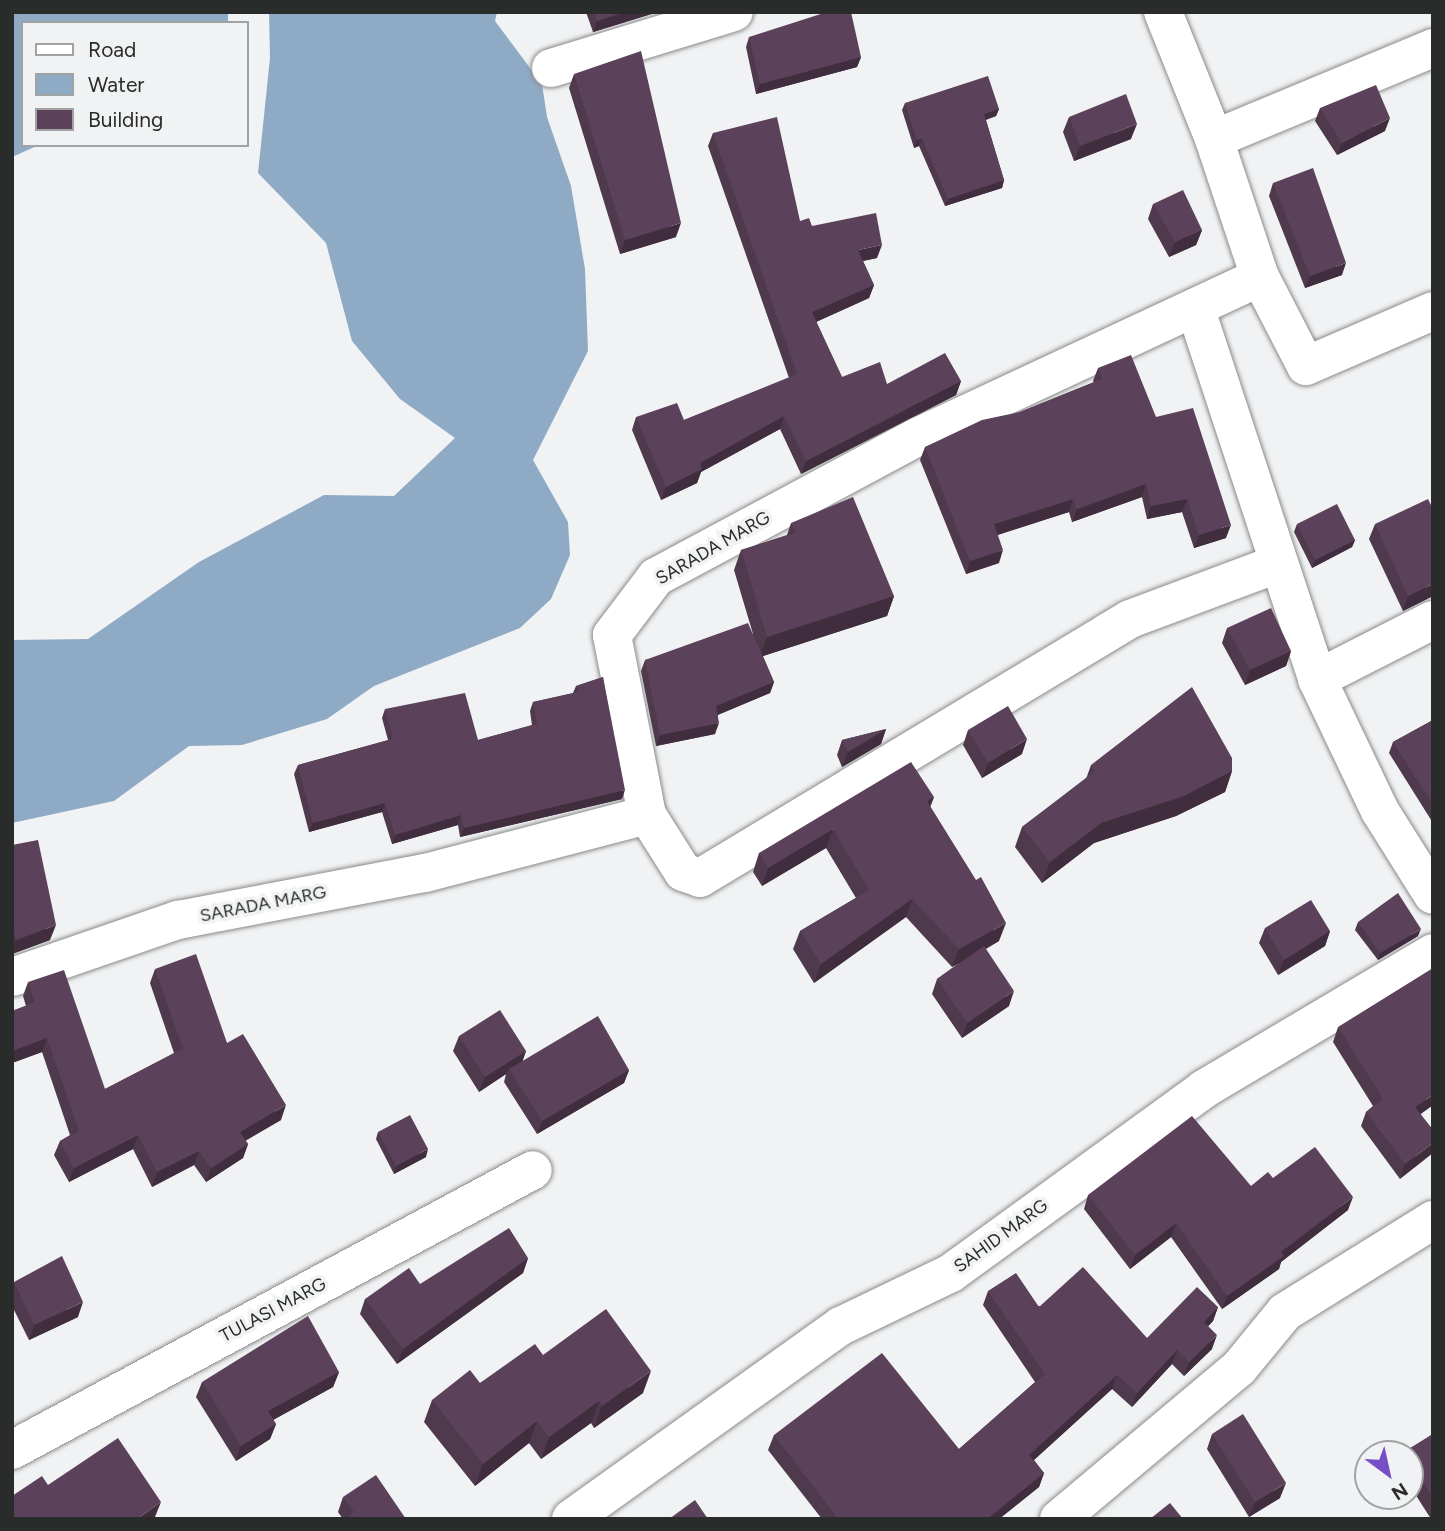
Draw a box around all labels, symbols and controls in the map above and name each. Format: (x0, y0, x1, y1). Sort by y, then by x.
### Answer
legend (21, 21, 248, 147)
text: Road (88, 37, 136, 62)
text: Water (88, 72, 144, 97)
text: Building (88, 107, 163, 132)
street label: SARADA MARG (652, 507, 774, 589)
street label: SARADA MARG (198, 881, 328, 927)
street label: SAHID MARG (950, 1195, 1052, 1277)
street label: TULASI MARG (216, 1273, 330, 1347)
north arrow (1354, 1440, 1424, 1510)
text: N (1387, 1478, 1412, 1505)

